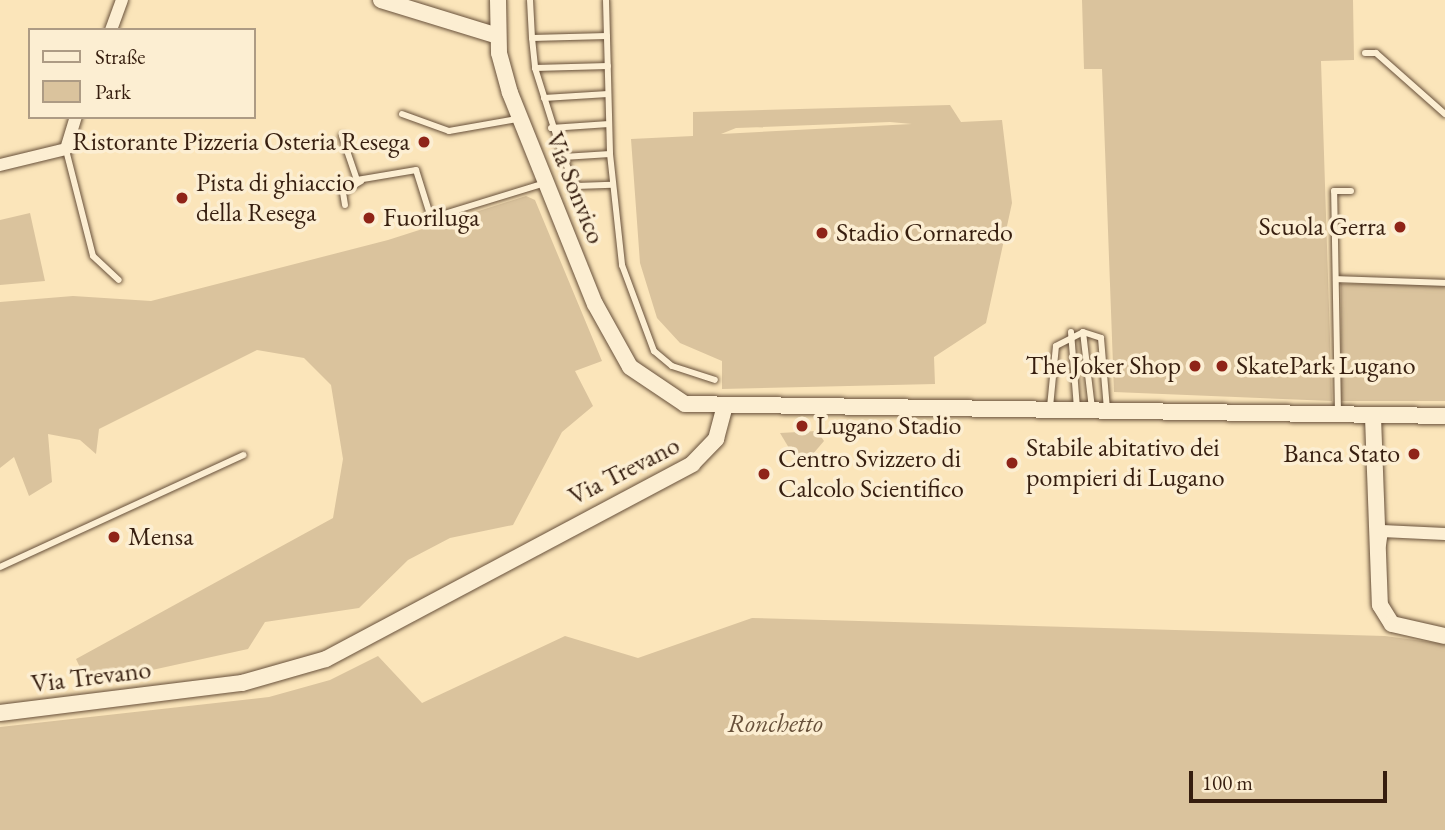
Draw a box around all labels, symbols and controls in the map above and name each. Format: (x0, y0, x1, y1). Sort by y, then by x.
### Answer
legend (28, 28, 256, 119)
text: Straße (95, 43, 146, 70)
text: Park (95, 78, 131, 105)
place label: Ristorante Pizzeria Osteria Resega (72, 126, 410, 158)
street label: Via Sonvico (539, 128, 611, 248)
marker: Ristorante Pizzeria Osteria Resega (416, 134, 432, 150)
place label: Pista di ghiaccio della Resega (196, 167, 355, 228)
marker: Pista di ghiaccio della Resega (174, 190, 190, 206)
place label: Fuoriluga (383, 202, 480, 234)
marker: Fuoriluga (361, 210, 377, 226)
place label: Scuola Gerra (1258, 211, 1386, 243)
place label: Stadio Cornaredo (836, 217, 1013, 249)
marker: Scuola Gerra (1392, 219, 1408, 235)
marker: Stadio Cornaredo (814, 225, 830, 241)
place label: The Joker Shop (1025, 350, 1181, 382)
place label: SkatePark Lugano (1236, 350, 1416, 382)
marker: The Joker Shop (1187, 358, 1203, 374)
marker: SkatePark Lugano (1214, 358, 1230, 374)
place label: Lugano Stadio (816, 410, 961, 442)
marker: Lugano Stadio (794, 418, 810, 434)
street label: Via Trevano (563, 430, 685, 512)
place label: Stabile abitativo dei pompieri di Lugano (1026, 432, 1225, 494)
place label: Banca Stato (1283, 438, 1400, 470)
place label: Centro Svizzero di Calcolo Scientifico (778, 443, 964, 504)
marker: Banca Stato (1406, 446, 1422, 462)
marker: Stabile abitativo dei pompieri di Lugano (1004, 455, 1020, 471)
marker: Centro Svizzero di Calcolo Scientifico (756, 466, 772, 482)
place label: Mensa (128, 521, 194, 553)
marker: Mensa (106, 529, 122, 545)
street label: Via Trevano (29, 654, 153, 700)
park label: Ronchetto (727, 708, 823, 740)
scale bar (1193, 756, 1391, 800)
text: 100 m (1202, 769, 1253, 796)

